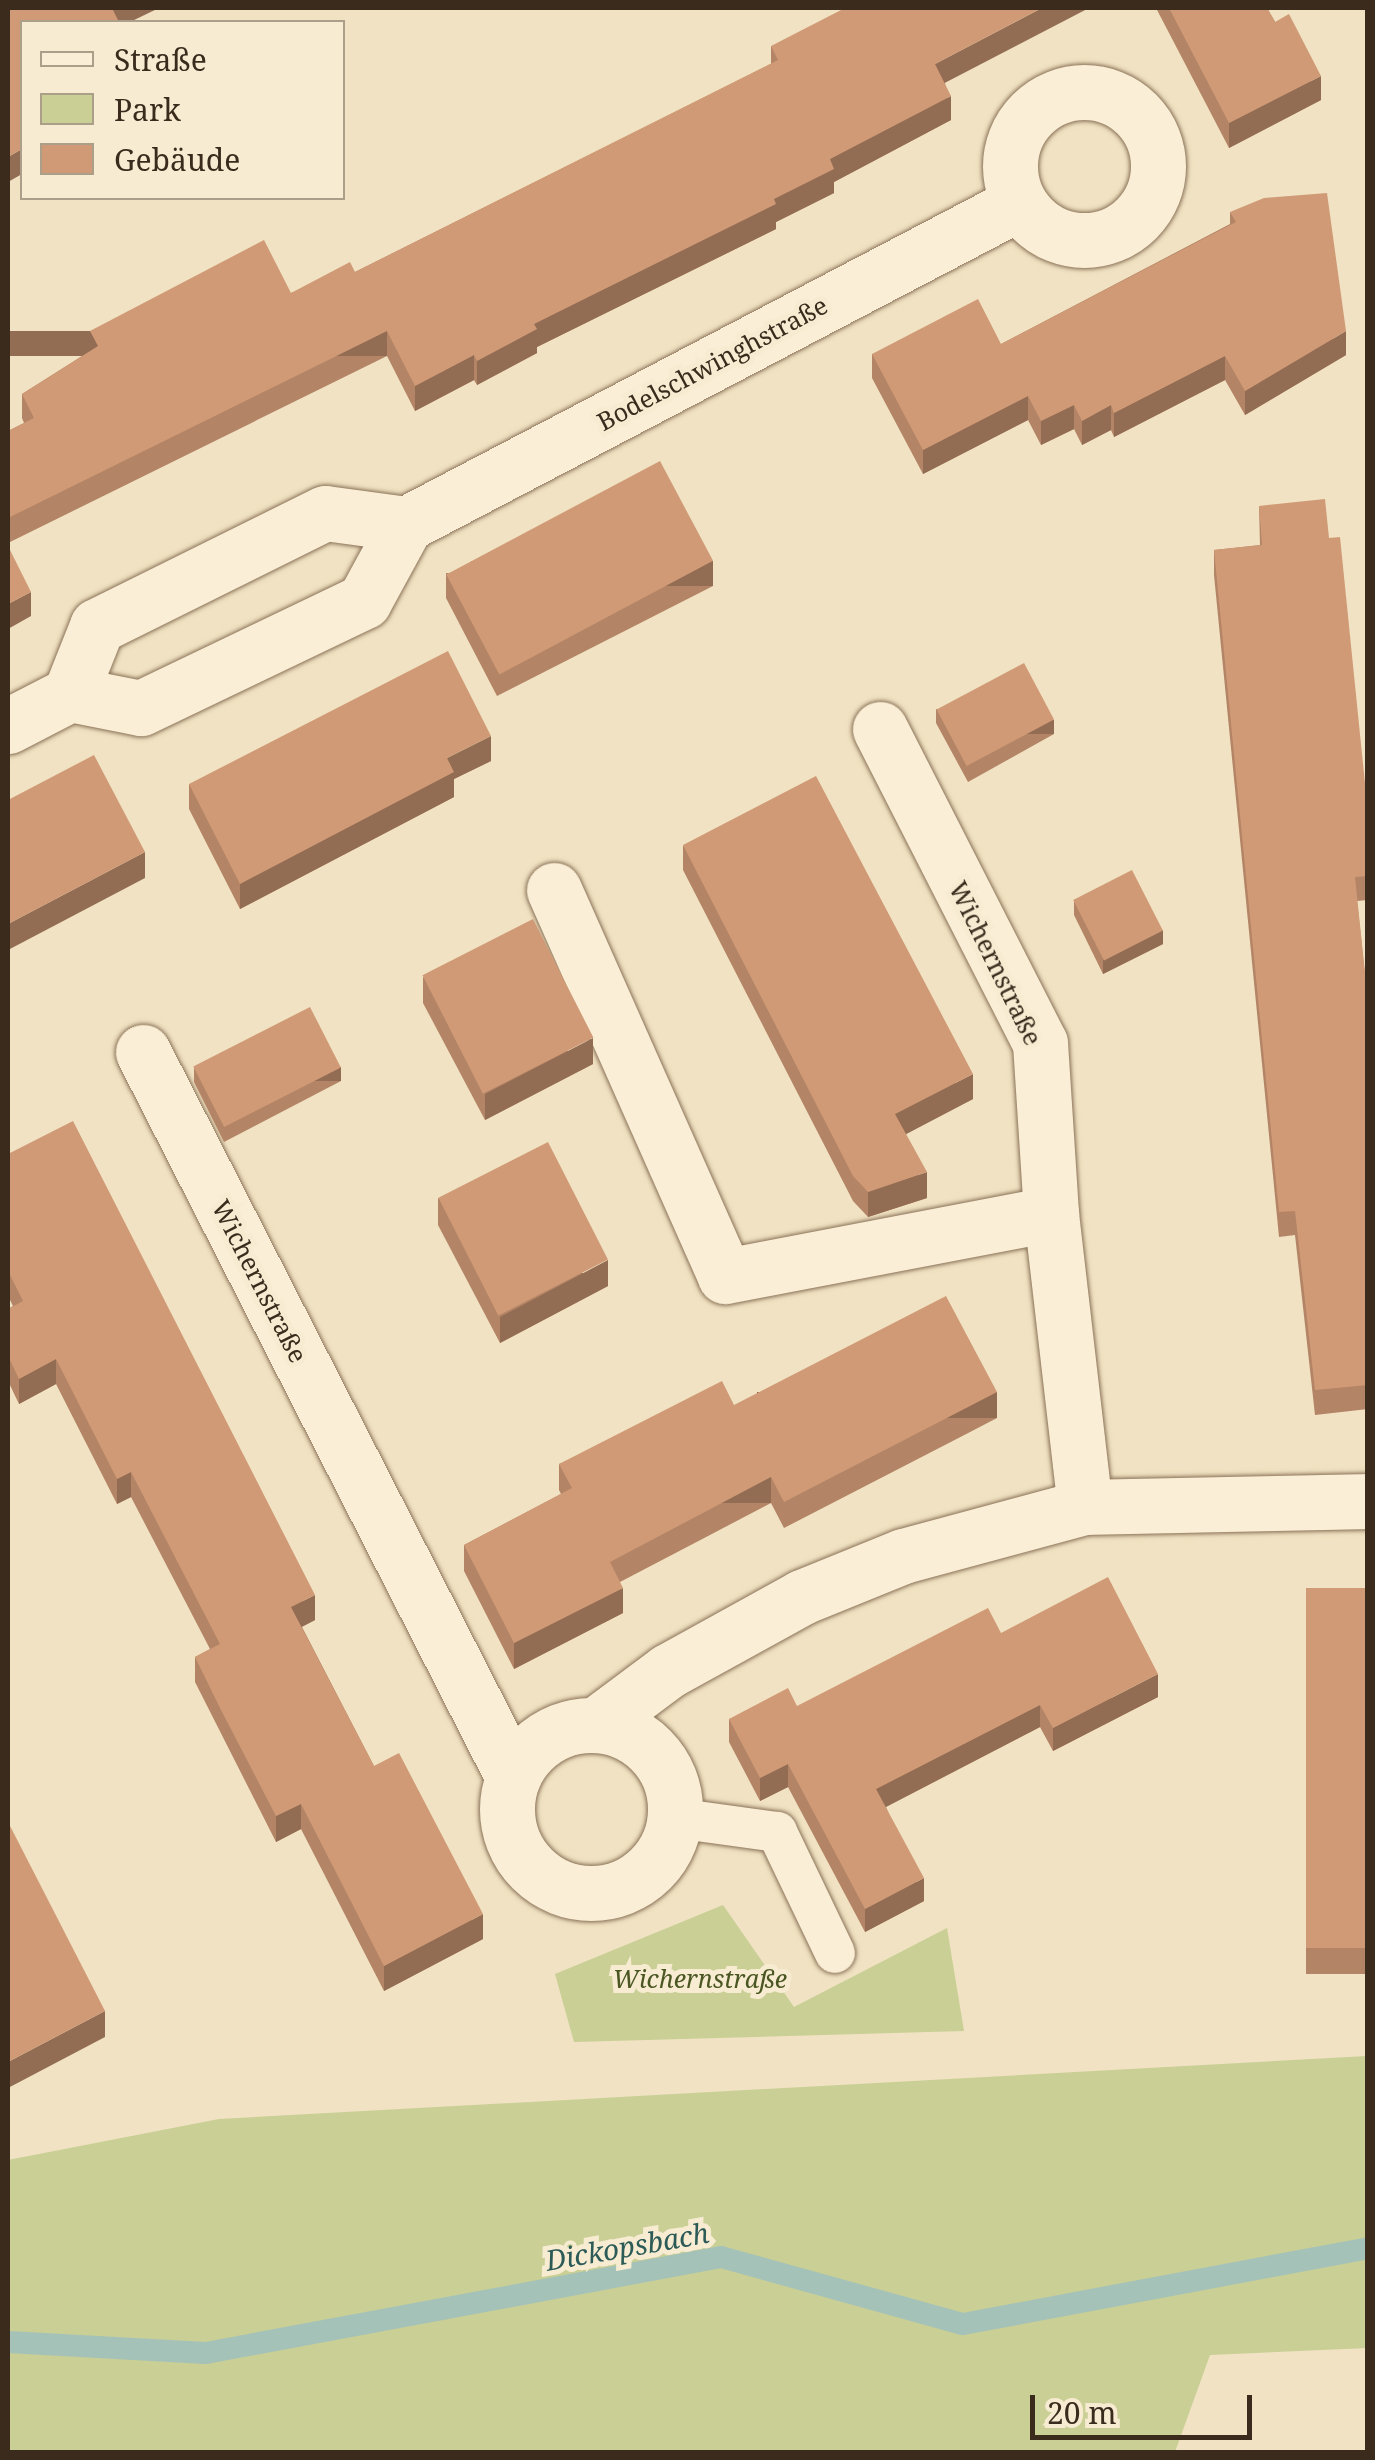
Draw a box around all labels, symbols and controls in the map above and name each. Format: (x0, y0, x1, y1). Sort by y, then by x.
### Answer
legend (20, 20, 345, 200)
text: Straße (114, 39, 207, 80)
text: Park (114, 89, 181, 130)
text: Gebäude (114, 139, 240, 180)
street label: Bodelschwinghstraße (592, 290, 832, 436)
street label: Wichernstraße (943, 876, 1049, 1050)
street label: Wichernstraße (206, 1195, 314, 1367)
park label: Wichernstraße (613, 1963, 787, 1993)
water label: Dickopsbach (543, 2215, 711, 2277)
scale bar (1035, 2375, 1258, 2437)
text: 20 m (1047, 2392, 1117, 2433)

